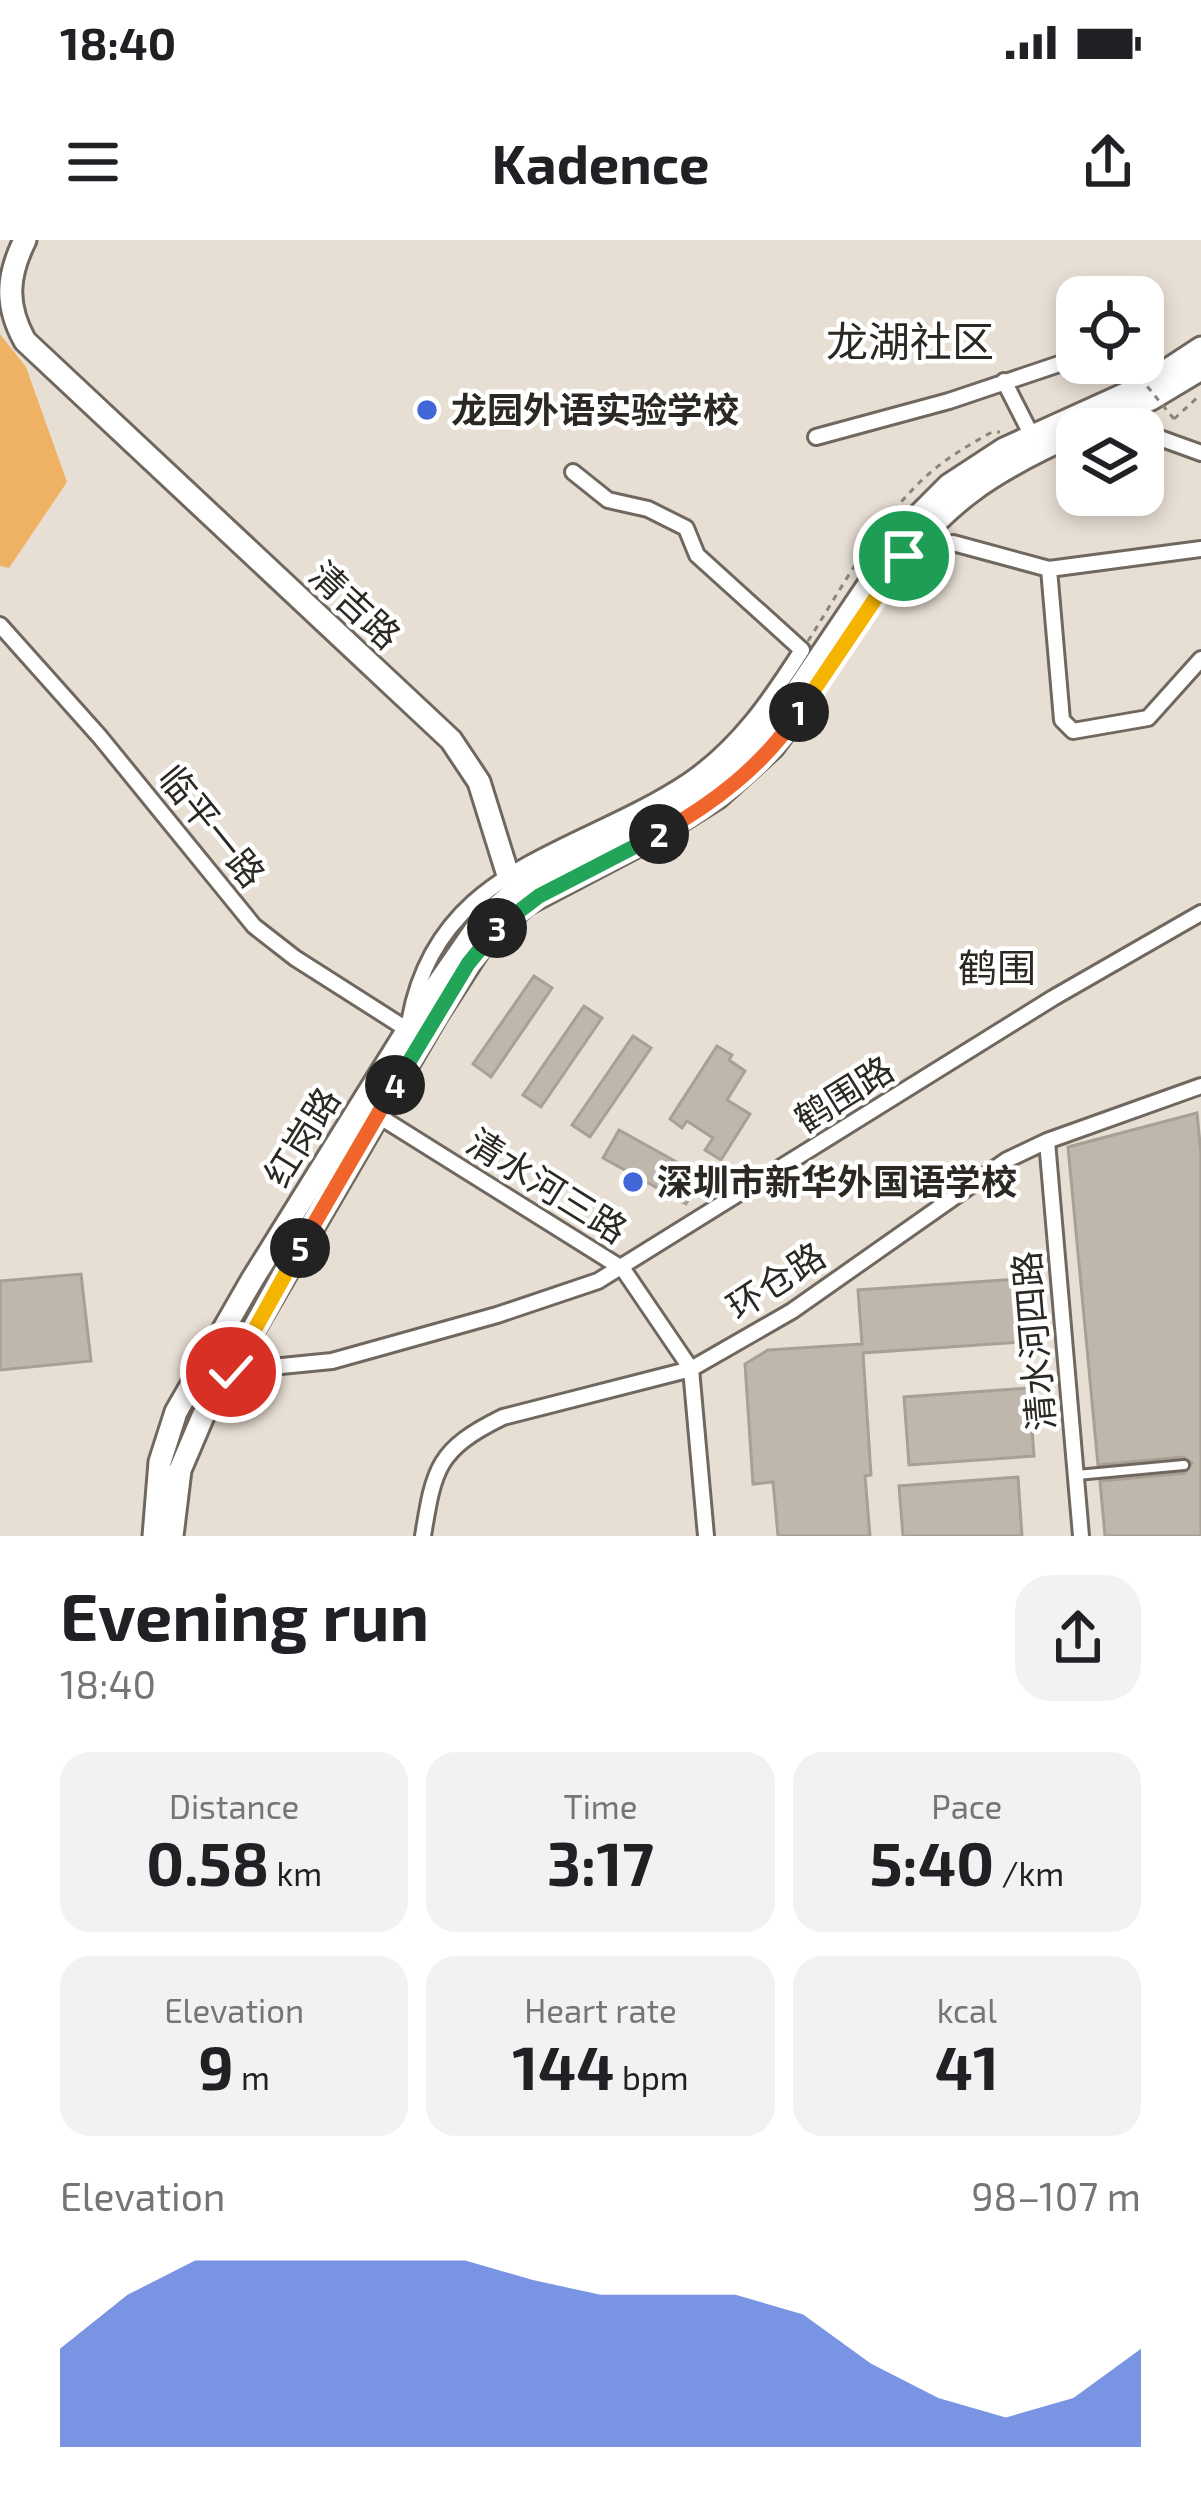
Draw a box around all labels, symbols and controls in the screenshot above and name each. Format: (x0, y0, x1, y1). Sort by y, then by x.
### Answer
text: 18:40 (60, 15, 176, 69)
icon: menu (60, 129, 126, 195)
icon: share (1075, 129, 1141, 195)
text: Kadence (492, 130, 709, 195)
map controls (1056, 276, 1164, 516)
button: locate (1056, 276, 1164, 384)
district label: 龙湖社区 (826, 315, 994, 365)
place label: 龙园外语实验学校 (451, 387, 739, 430)
marker: 龙园外语实验学校 (414, 397, 440, 423)
button: layers (1056, 408, 1164, 516)
pin (853, 505, 955, 607)
icon: arrive (871, 523, 937, 589)
street label: 清吉路 (302, 551, 410, 656)
pin: 1 (769, 682, 829, 742)
text: 1 (792, 692, 806, 732)
street label: 临平一路 (151, 756, 275, 895)
pin: 2 (629, 804, 689, 864)
text: 2 (649, 814, 669, 854)
pin: 3 (467, 898, 527, 958)
text: 3 (488, 908, 506, 948)
district label: 鹤围 (958, 943, 1036, 990)
street label: 鹤围路 (786, 1046, 900, 1140)
pin: 4 (365, 1055, 425, 1115)
text: 4 (384, 1065, 406, 1105)
street label: 红岗路 (254, 1079, 348, 1193)
street label: 清水河三路 (460, 1119, 636, 1251)
place label: 深圳市新华外国语学校 (657, 1159, 1017, 1202)
marker: 深圳市新华外国语学校 (620, 1169, 646, 1195)
pin: 5 (270, 1218, 330, 1278)
text: 5 (291, 1228, 309, 1268)
street label: 环仓路 (718, 1232, 832, 1327)
street label: 清水河四路 (1003, 1250, 1062, 1433)
pin (180, 1321, 282, 1423)
icon: check (198, 1339, 264, 1405)
text: Evening run (60, 1575, 429, 1654)
button: share (1015, 1575, 1141, 1701)
text: 18:40 (60, 1660, 156, 1707)
text: Distance (169, 1786, 299, 1826)
text: Time (563, 1786, 637, 1826)
text: Pace (931, 1786, 1002, 1826)
text: 0.58 (146, 1826, 269, 1898)
text: 3:17 (547, 1826, 654, 1898)
text: 5:40 (869, 1826, 994, 1898)
text: km (269, 1853, 322, 1893)
text: /km (994, 1853, 1064, 1893)
text: Elevation (164, 1990, 304, 2030)
text: Heart rate (524, 1990, 677, 2030)
text: kcal (937, 1990, 997, 2030)
text: 9 (198, 2030, 234, 2102)
text: 144 (512, 2030, 615, 2102)
text: 41 (935, 2030, 999, 2102)
text: m (234, 2057, 270, 2097)
text: bpm (615, 2057, 689, 2097)
text: Elevation (60, 2172, 225, 2219)
text: 98–107 m (971, 2172, 1141, 2219)

